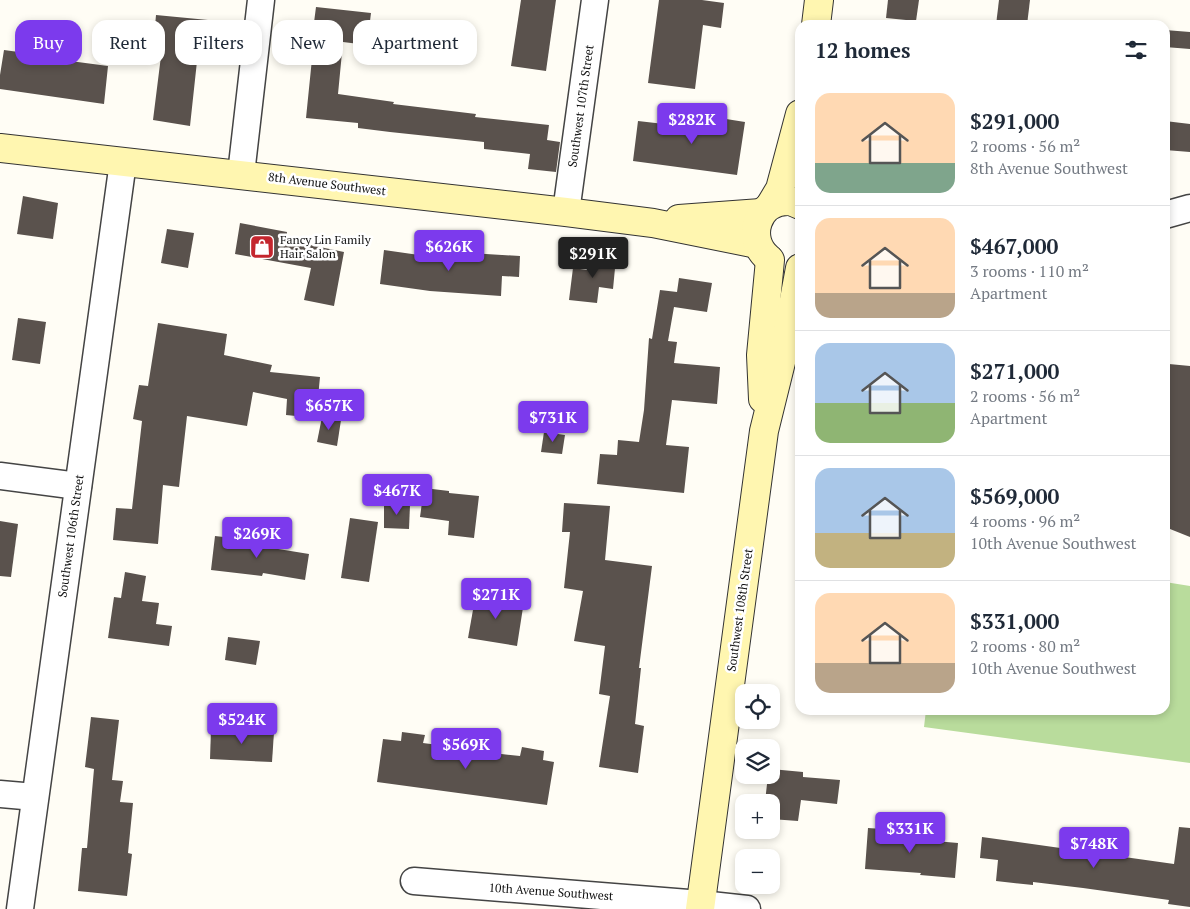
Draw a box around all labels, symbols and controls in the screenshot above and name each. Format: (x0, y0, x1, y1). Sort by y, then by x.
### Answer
chip: Buy (15, 20, 82, 65)
chip: Rent (92, 20, 165, 65)
chip: Filters (175, 20, 262, 65)
chip: New (272, 20, 343, 65)
chip: Apartment (353, 20, 477, 65)
text: 12 homes (815, 36, 911, 64)
icon: filters (1122, 36, 1150, 64)
street label: Southwest 107th Street (564, 43, 597, 168)
pin: $282K (657, 102, 727, 145)
text: $291,000 (970, 107, 1059, 135)
text: $282K (668, 108, 716, 130)
icon: home (855, 113, 915, 173)
text: 2 rooms · 56 m² (970, 135, 1080, 157)
text: 8th Avenue Southwest (970, 157, 1128, 179)
street label: 8th Avenue Southwest (267, 169, 387, 198)
pin: $626K (414, 230, 484, 272)
place label: Fancy Lin Family Hair Salon (280, 232, 372, 261)
text: $467,000 (970, 232, 1058, 260)
shop icon: Fancy Lin Family Hair Salon (249, 234, 275, 260)
text: $626K (425, 235, 473, 257)
pin: $291K (558, 236, 628, 279)
icon: home (855, 238, 915, 298)
text: $291K (569, 242, 617, 264)
text: 3 rooms · 110 m² (970, 260, 1089, 282)
text: Apartment (970, 282, 1047, 304)
text: $271,000 (970, 357, 1059, 385)
icon: home (855, 363, 915, 423)
text: 2 rooms · 56 m² (970, 385, 1080, 407)
pin: $657K (294, 388, 364, 431)
text: $657K (305, 394, 353, 416)
pin: $731K (518, 400, 588, 443)
text: $731K (529, 406, 577, 428)
text: Apartment (970, 407, 1047, 429)
street label: Southwest 106th Street (54, 473, 87, 599)
pin: $467K (362, 474, 432, 516)
text: $467K (373, 479, 421, 501)
text: $569,000 (970, 482, 1059, 510)
icon: home (855, 488, 915, 548)
text: 4 rooms · 96 m² (970, 510, 1080, 532)
pin: $269K (222, 516, 292, 559)
text: $269K (233, 522, 281, 544)
text: 10th Avenue Southwest (970, 532, 1137, 554)
street label: Southwest 108th Street (723, 547, 756, 673)
pin: $271K (461, 578, 531, 620)
text: $271K (472, 583, 520, 605)
text: $331,000 (970, 607, 1059, 635)
icon: home (855, 613, 915, 673)
text: 2 rooms · 80 m² (970, 635, 1080, 657)
text: 10th Avenue Southwest (970, 657, 1137, 679)
map controls (735, 684, 780, 894)
button: locate (735, 684, 780, 729)
pin: $524K (207, 702, 277, 745)
text: $524K (218, 708, 266, 730)
pin: $569K (431, 728, 501, 770)
text: $569K (442, 733, 490, 755)
button: layers (735, 739, 780, 784)
button: + (735, 794, 780, 839)
pin: $331K (875, 812, 945, 854)
text: $331K (886, 817, 934, 839)
pin: $748K (1059, 826, 1129, 869)
text: $748K (1070, 832, 1118, 854)
button: − (735, 849, 780, 894)
street label: 10th Avenue Southwest (488, 880, 614, 903)

